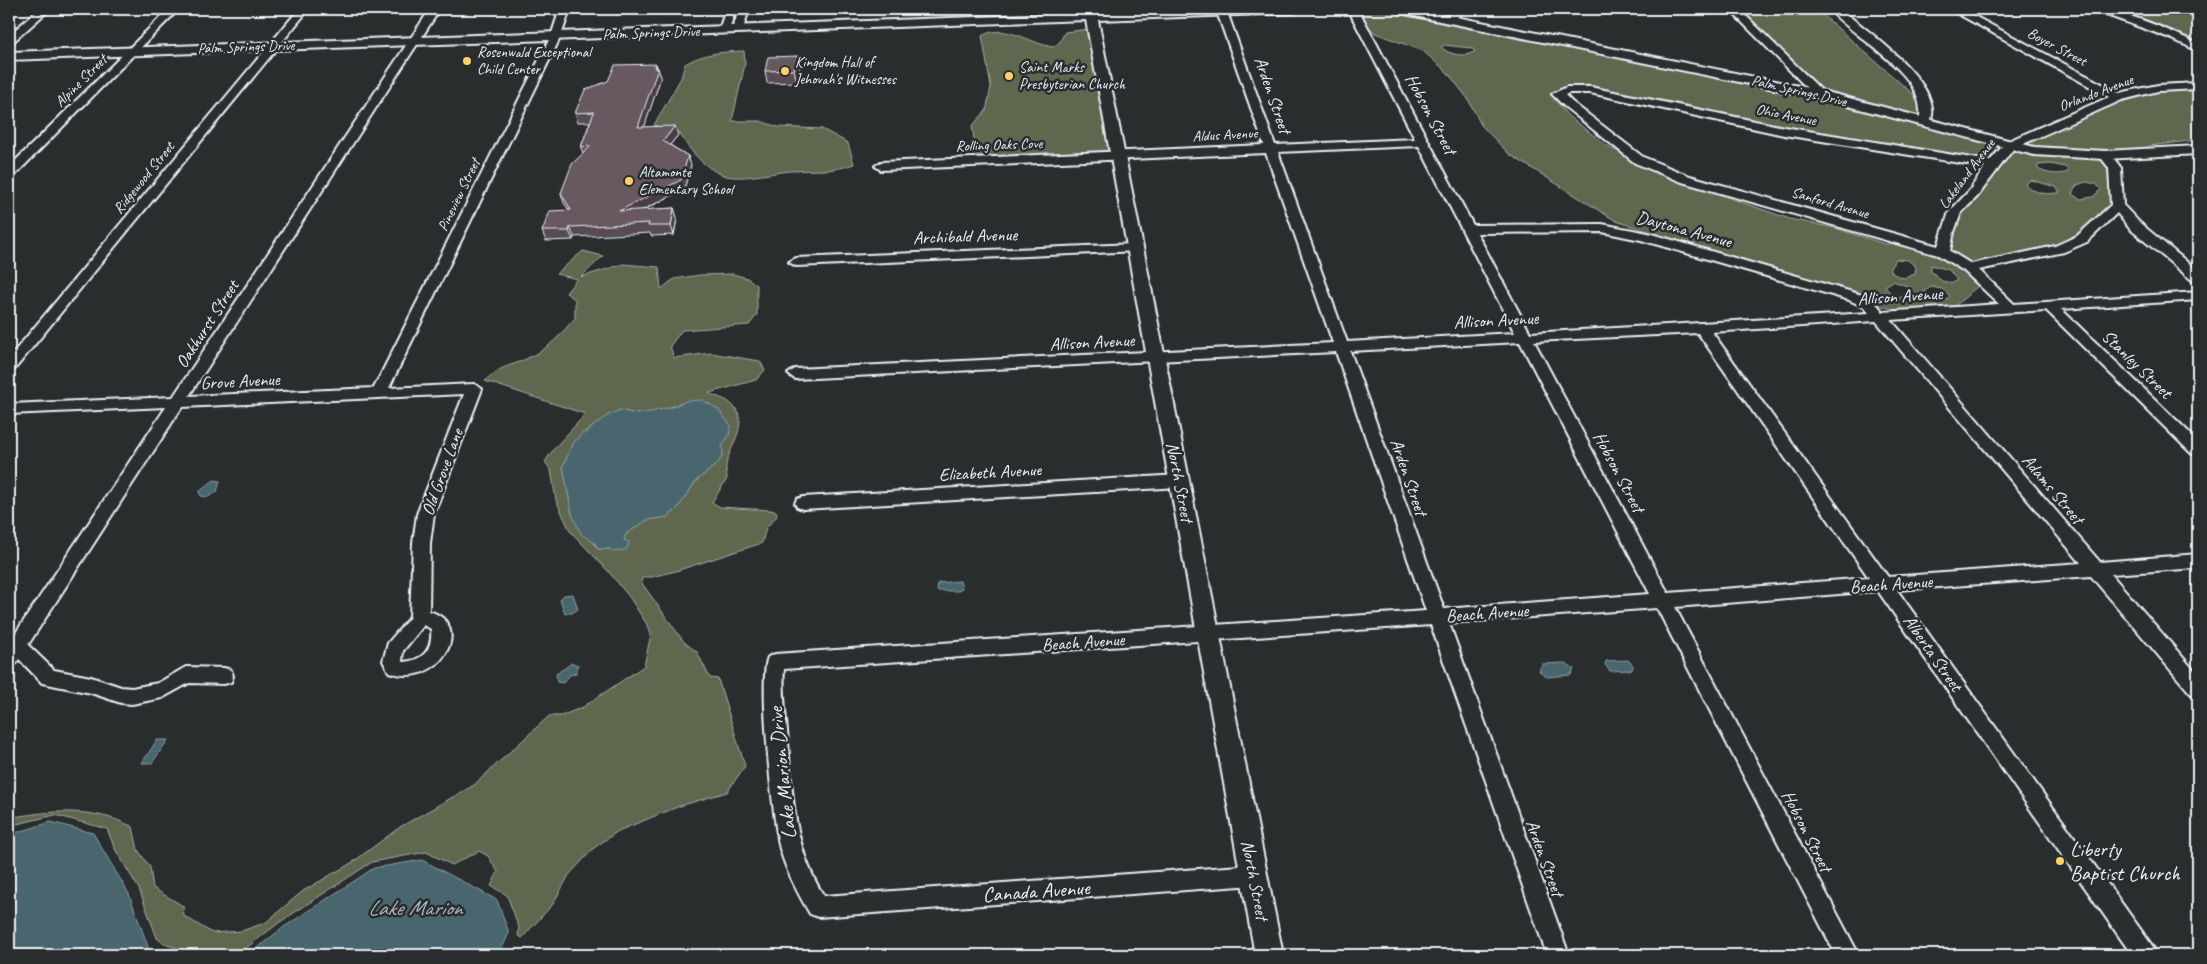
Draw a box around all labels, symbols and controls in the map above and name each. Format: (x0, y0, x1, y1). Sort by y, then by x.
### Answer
street label: Palm Springs Drive (602, 22, 701, 44)
street label: Boyer Street (2024, 24, 2092, 71)
street label: Palm Springs Drive (197, 36, 296, 58)
place label: Rosenwald Exceptional Child Center (477, 43, 593, 79)
street label: Alpine Street (51, 49, 113, 111)
place label: Kingdom Hall of Jehovah's Witnesses (794, 53, 898, 89)
street label: Arden Street (1250, 54, 1297, 139)
marker: Rosenwald Exceptional Child Center (461, 55, 473, 67)
place label: Saint Marks Presbyterian Church (1019, 58, 1126, 94)
marker: Kingdom Hall of Jehovah's Witnesses (779, 65, 791, 77)
marker: Saint Marks Presbyterian Church (1003, 70, 1015, 82)
street label: Hobson Street (1401, 70, 1463, 161)
street label: Orlando Avenue (2056, 70, 2137, 116)
street label: Palm Springs Drive (1750, 71, 1850, 111)
street label: Ohio Avenue (1754, 100, 1819, 130)
street label: Aldus Avenue (1192, 124, 1259, 146)
street label: Rolling Oaks Cove (955, 134, 1044, 156)
street label: Lakeland Avenue (1934, 134, 2000, 213)
street label: Ridgewood Street (109, 137, 180, 218)
street label: Pineview Street (433, 154, 486, 234)
place label: Altamonte Elementary School (639, 163, 735, 199)
marker: Altamonte Elementary School (623, 175, 635, 187)
street label: Sanford Avenue (1789, 183, 1872, 223)
street label: Daytona Avenue (1634, 206, 1735, 253)
street label: Archibald Avenue (913, 223, 1019, 249)
street label: Oakhurst Street (171, 274, 245, 372)
street label: Allison Avenue (1857, 282, 1944, 310)
street label: Allison Avenue (1453, 307, 1540, 333)
street label: Stanley Street (2097, 325, 2178, 404)
street label: Allison Avenue (1049, 329, 1136, 355)
street label: Grove Avenue (200, 368, 281, 394)
street label: Old Grove Lane (416, 425, 468, 518)
street label: Hobson Street (1589, 428, 1651, 519)
street label: Arden Street (1386, 436, 1433, 521)
street label: North Street (1161, 440, 1199, 527)
street label: Adams Street (2017, 449, 2091, 531)
street label: Elizabeth Avenue (938, 458, 1043, 486)
street label: Beach Avenue (1849, 570, 1934, 598)
street label: Beach Avenue (1445, 599, 1530, 627)
street label: Alberta Street (1899, 610, 1969, 697)
street label: Beach Avenue (1041, 628, 1126, 656)
street label: Lake Marion Drive (762, 704, 802, 840)
street label: Hobson Street (1777, 787, 1838, 878)
street label: Arden Street (1521, 817, 1570, 902)
place label: Liberty Baptist Church (2070, 836, 2181, 886)
street label: North Street (1236, 838, 1274, 925)
marker: Liberty Baptist Church (2054, 855, 2066, 867)
street label: Canada Avenue (982, 874, 1092, 908)
water label: Lake Marion (368, 894, 464, 922)

